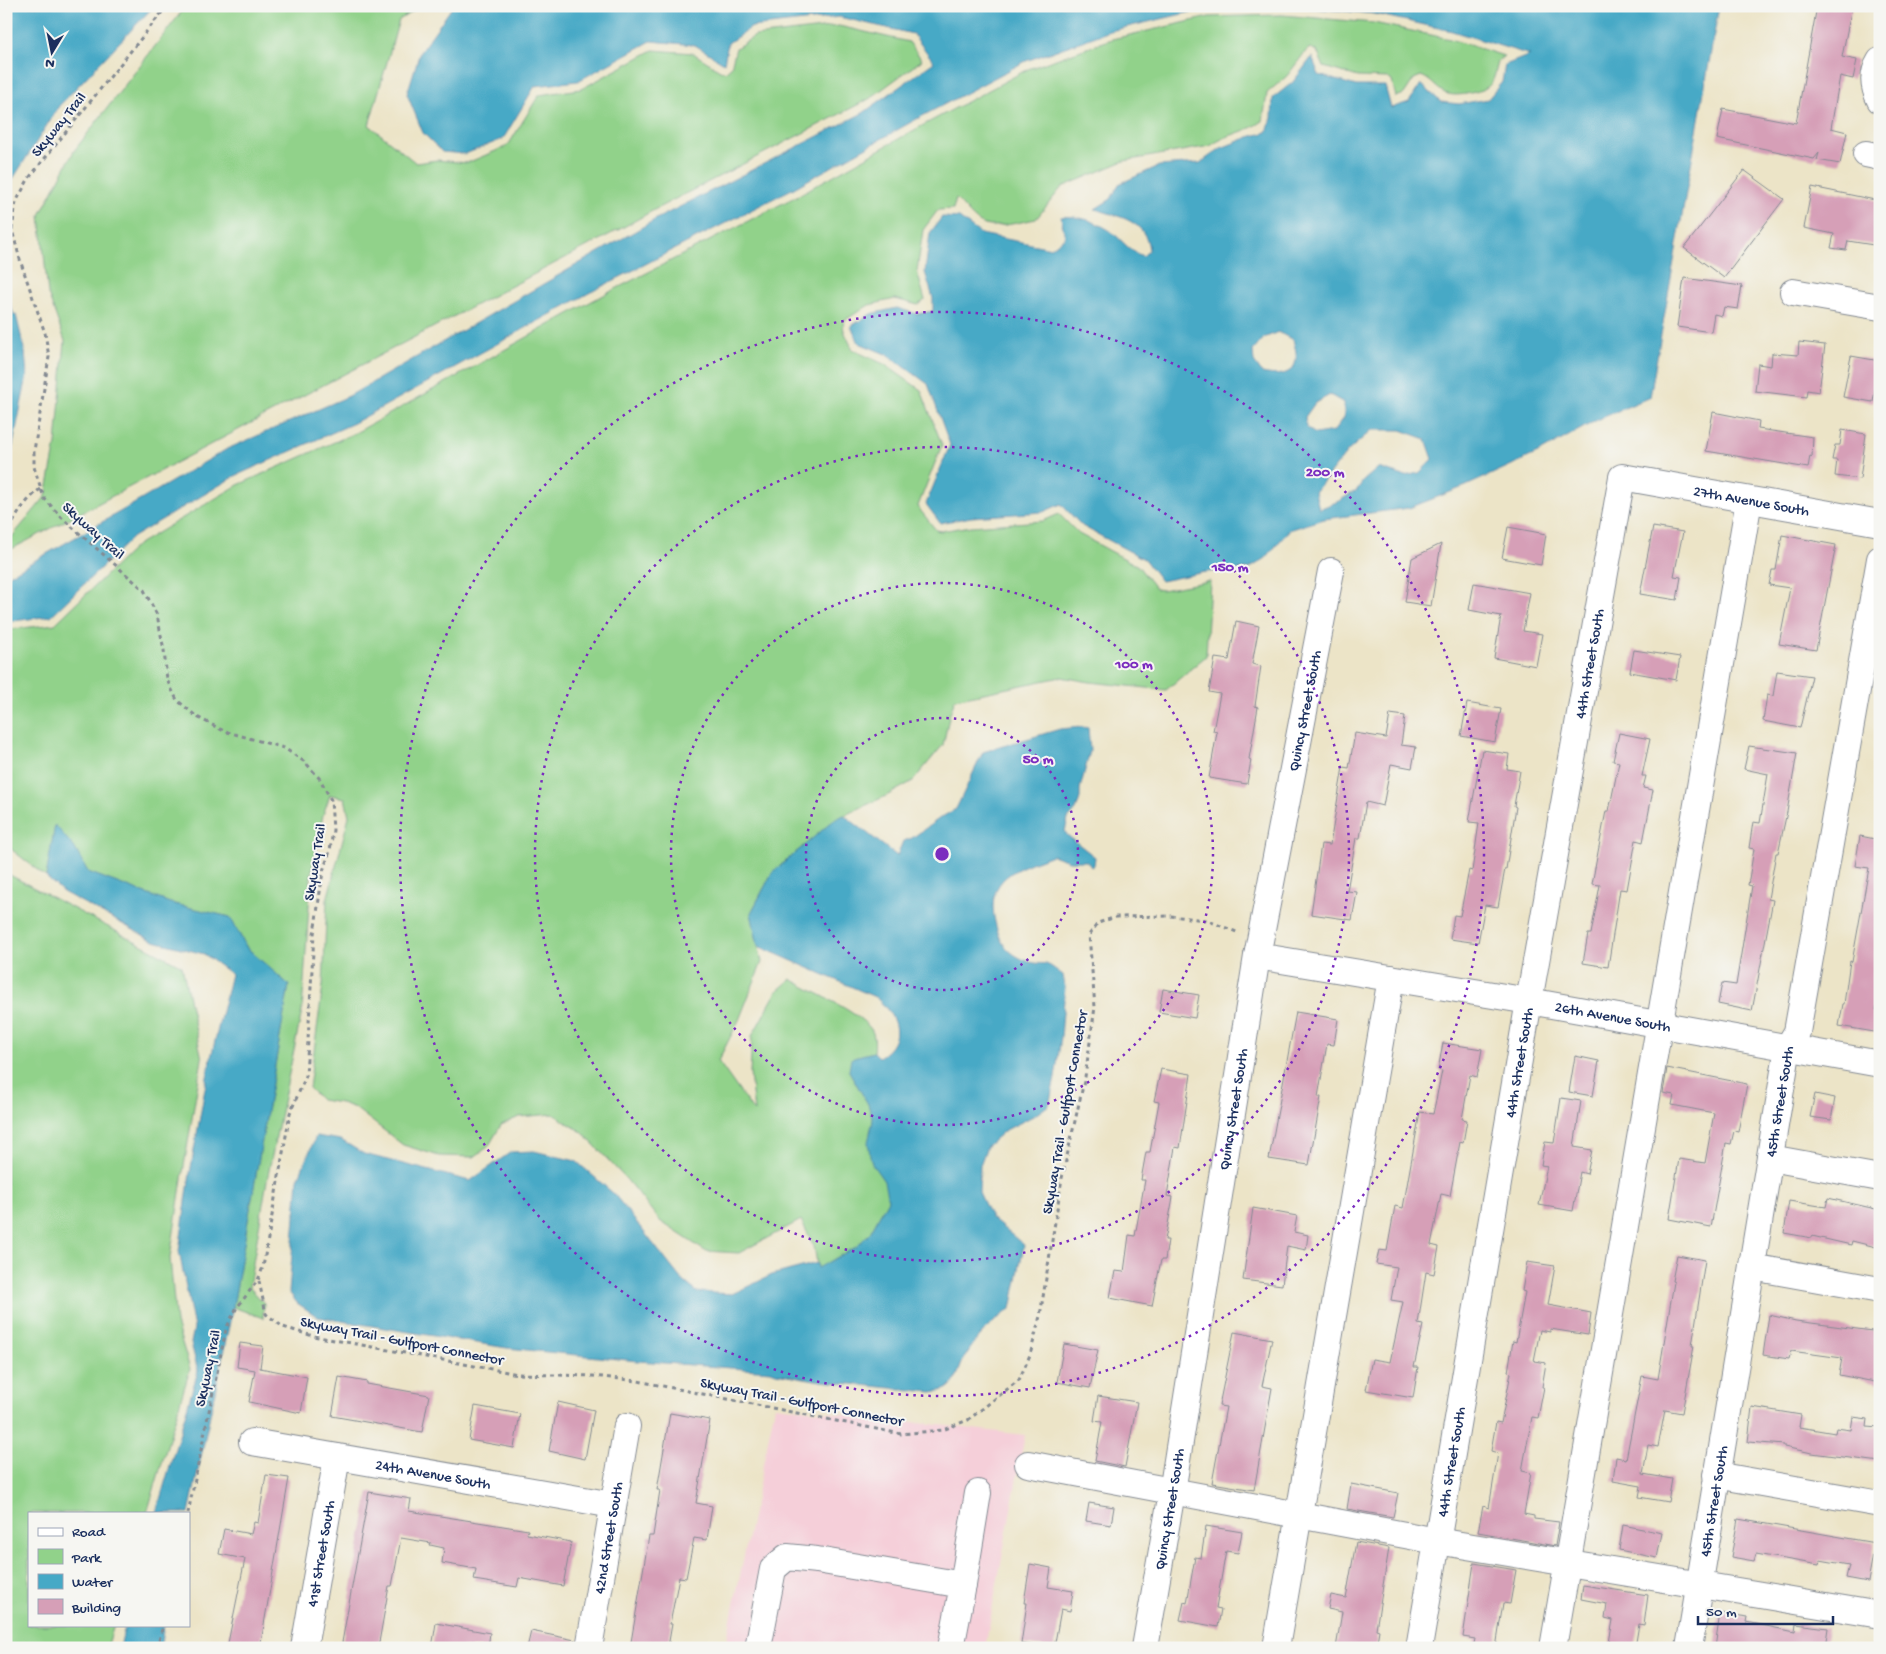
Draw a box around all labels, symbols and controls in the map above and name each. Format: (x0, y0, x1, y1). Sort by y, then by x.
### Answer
north arrow (28, 28, 78, 78)
text: N (44, 53, 56, 72)
street label: Skyway Trail (28, 89, 91, 161)
text: 200 m (1306, 464, 1345, 482)
street label: 27th Avenue South (1692, 483, 1811, 521)
street label: Skyway Trail (58, 499, 128, 564)
text: 150 m (1211, 559, 1249, 577)
street label: 44th Street South (1572, 607, 1609, 720)
street label: Quincy Street South (1286, 649, 1327, 773)
text: 100 m (1114, 656, 1153, 674)
text: 50 m (1023, 751, 1054, 769)
street label: Skyway Trail (301, 822, 331, 902)
centre of rings (933, 845, 951, 863)
street label: 26th Avenue South (1553, 999, 1672, 1037)
street label: 44th Street South (1502, 1006, 1539, 1119)
street label: Skyway Trail - Gulfport Connector (1039, 1007, 1093, 1216)
street label: 45th Street South (1763, 1045, 1799, 1159)
street label: Quincy Street South (1216, 1047, 1253, 1172)
street label: Skyway Trail - Gulfport Connector (299, 1313, 506, 1371)
street label: Skyway Trail (192, 1328, 226, 1408)
street label: Skyway Trail - Gulfport Connector (699, 1374, 906, 1432)
street label: 44th Street South (1434, 1406, 1471, 1519)
street label: 45th Street South (1697, 1444, 1733, 1558)
street label: Quincy Street South (1152, 1447, 1190, 1572)
street label: 24th Avenue South (374, 1457, 492, 1495)
street label: 42nd Street South (591, 1480, 628, 1595)
street label: 41st Street South (304, 1499, 340, 1608)
legend (28, 1512, 190, 1626)
text: Road (72, 1524, 106, 1542)
text: Park (71, 1550, 102, 1568)
text: Water (72, 1574, 114, 1592)
scale bar (1698, 1594, 1834, 1626)
text: Building (71, 1600, 121, 1618)
text: 50 m (1706, 1604, 1737, 1622)

